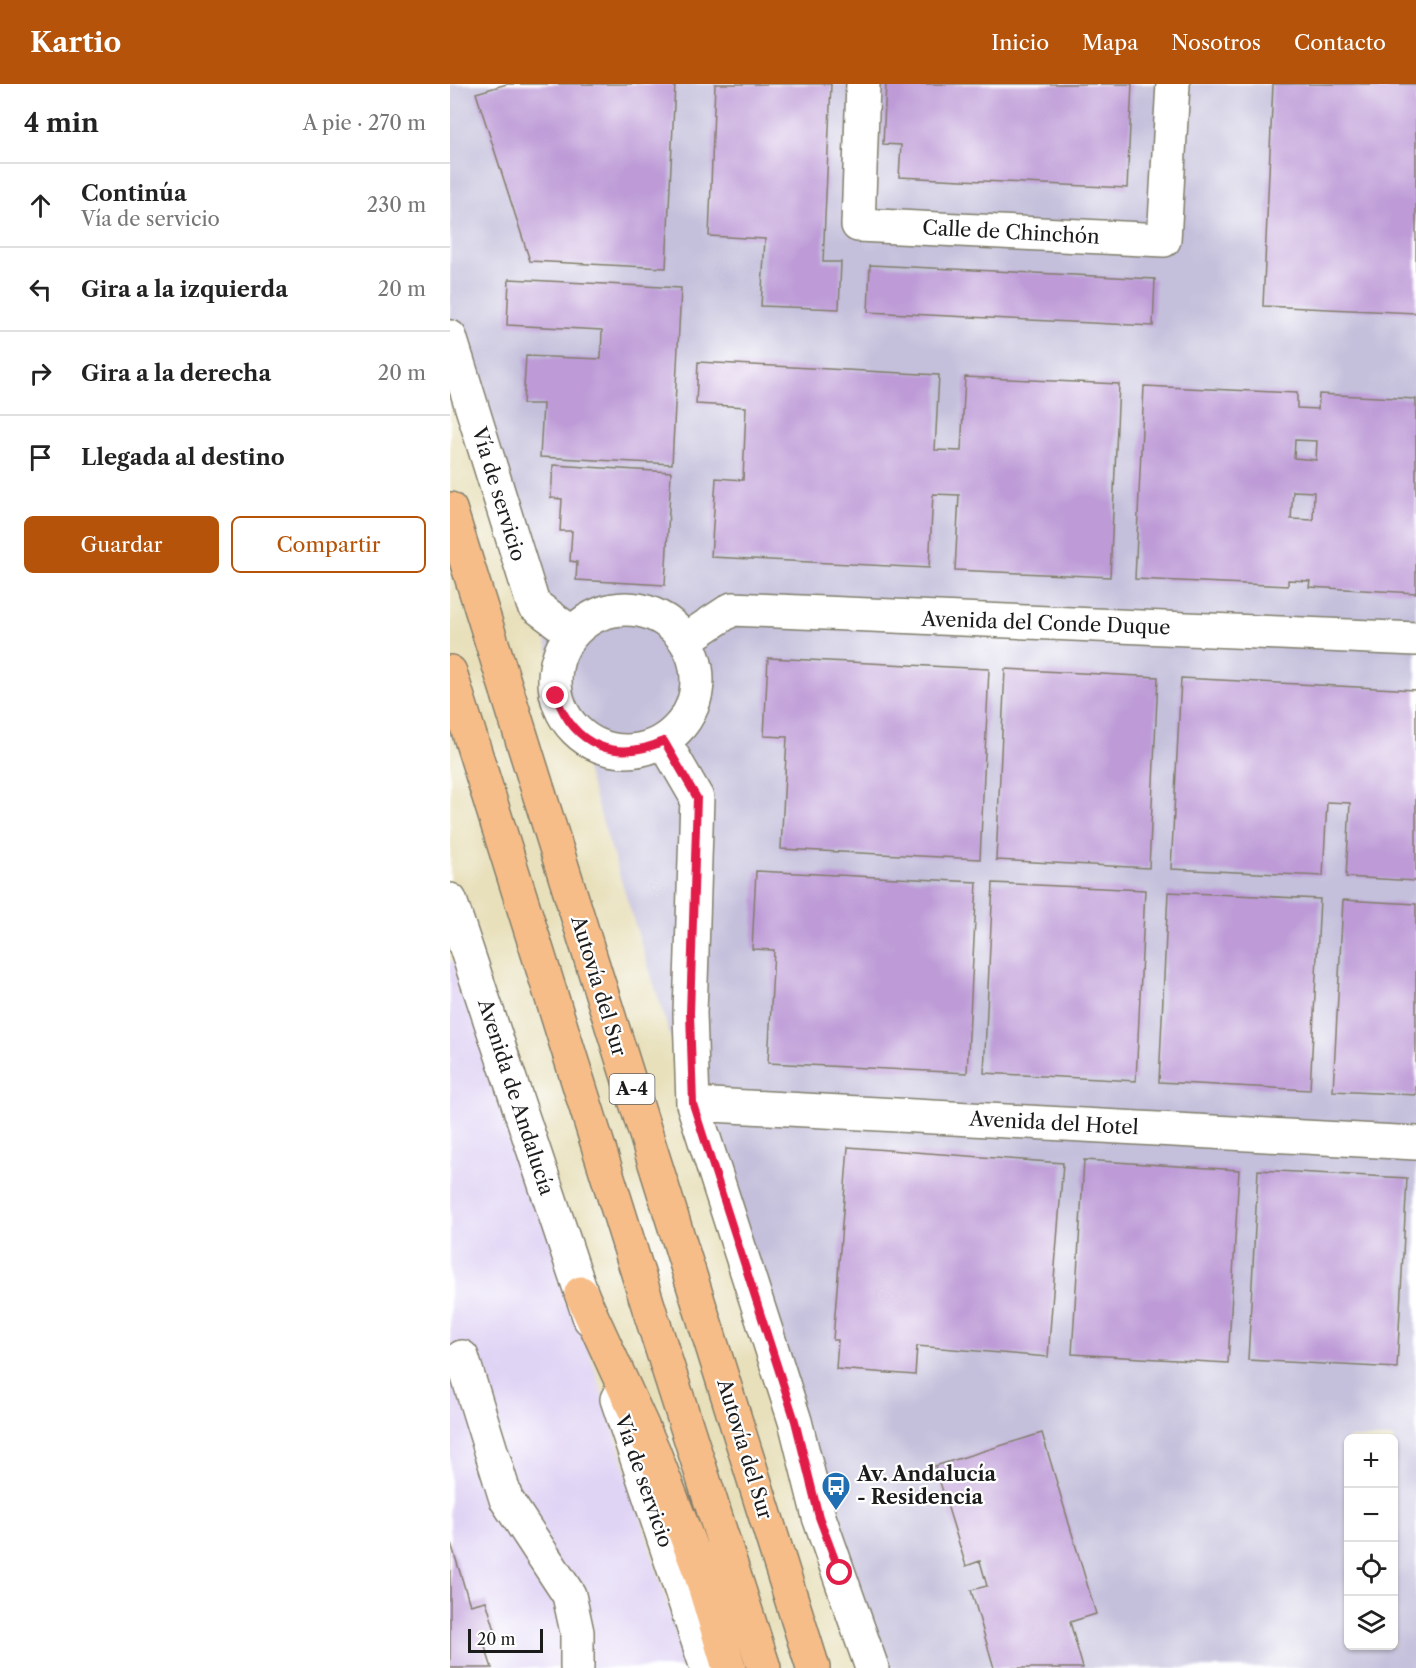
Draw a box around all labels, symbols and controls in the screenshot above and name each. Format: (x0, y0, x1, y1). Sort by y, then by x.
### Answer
text: Kartio (30, 25, 121, 59)
text: Inicio (991, 30, 1049, 55)
text: Mapa (1082, 30, 1138, 55)
text: Nosotros (1171, 30, 1261, 55)
text: Contacto (1294, 30, 1386, 55)
text: 4 min (24, 107, 99, 139)
text: A pie · 270 m (303, 111, 426, 135)
text: Continúa (81, 180, 187, 207)
icon: ahead (24, 189, 57, 222)
text: 230 m (367, 193, 426, 217)
text: Vía de servicio (81, 207, 220, 231)
street label: Calle de Chinchón (922, 215, 1101, 249)
icon: left (24, 273, 57, 306)
text: Gira a la izquierda (81, 276, 288, 303)
text: 20 m (378, 277, 426, 301)
icon: right (24, 357, 57, 390)
text: Gira a la derecha (81, 360, 271, 387)
text: 20 m (378, 361, 426, 385)
street label: Vía de servicio (467, 423, 531, 564)
icon: arrive (24, 441, 57, 474)
text: Llegada al destino (81, 444, 285, 471)
button: Guardar (24, 516, 219, 573)
button: Compartir (231, 516, 426, 573)
street label: Avenida del Conde Duque (920, 607, 1171, 639)
route end (542, 682, 568, 708)
street label: Autovía del Sur (566, 912, 632, 1060)
street label: Avenida de Andalucía (473, 995, 559, 1199)
road number: A-4 (610, 1074, 654, 1104)
street label: Avenida del Hotel (968, 1107, 1139, 1139)
street label: Autovía del Sur (712, 1375, 778, 1523)
street label: Vía de servicio (610, 1411, 678, 1551)
map controls (1344, 1434, 1398, 1650)
button: + (1344, 1434, 1398, 1488)
place label: Av. Andalucía - Residencia (856, 1462, 997, 1509)
bus stop icon: Av. Andalucía - Residencia (820, 1470, 852, 1512)
button: − (1344, 1488, 1398, 1542)
button: locate (1344, 1542, 1398, 1596)
route start (826, 1559, 852, 1585)
button: layers (1344, 1596, 1398, 1650)
scale bar (468, 1626, 543, 1654)
text: 20 m (477, 1629, 516, 1649)

